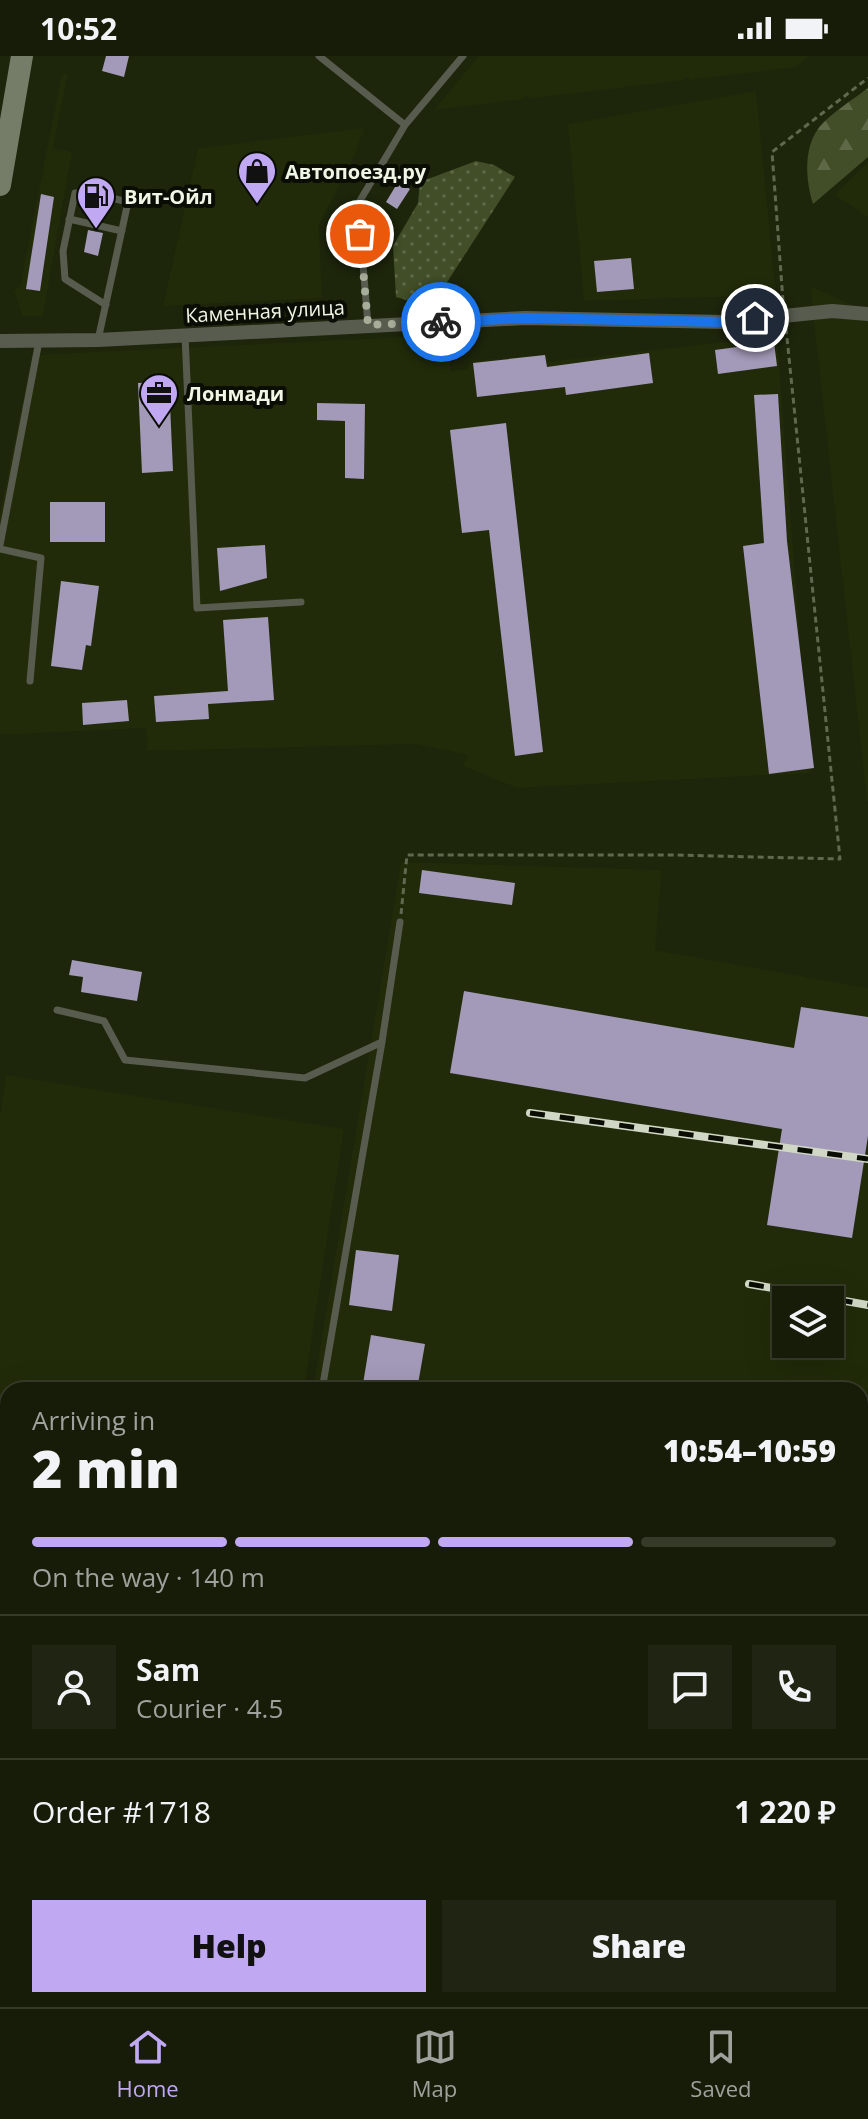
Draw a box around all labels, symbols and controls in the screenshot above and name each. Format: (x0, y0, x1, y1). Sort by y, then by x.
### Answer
text: 10:52 (40, 8, 117, 49)
shop icon: Автопоезд.ру (236, 150, 278, 205)
place label: Автопоезд.ру (285, 158, 427, 185)
fuel station icon: Вит-Ойл (75, 175, 117, 230)
place label: Вит-Ойл (124, 183, 213, 210)
pin (326, 200, 394, 268)
icon: bag (338, 212, 382, 256)
courier (401, 282, 481, 362)
pin (721, 284, 789, 352)
street label: Каменная улица (185, 293, 345, 329)
icon: home (733, 296, 777, 340)
icon: bike (419, 300, 463, 344)
office icon: Лонмади (138, 372, 180, 427)
place label: Лонмади (187, 380, 284, 407)
map controls (772, 1286, 844, 1358)
button: layers (772, 1286, 844, 1358)
text: Arriving in (32, 1402, 155, 1438)
text: 10:54–10:59 (663, 1430, 836, 1471)
text: 2 min (32, 1432, 180, 1503)
text: On the way · 140 m (32, 1559, 265, 1595)
button: person (32, 1645, 116, 1729)
button: chat (648, 1645, 732, 1729)
button: phone (752, 1645, 836, 1729)
text: Sam (136, 1649, 200, 1690)
text: Courier · 4.5 (136, 1690, 283, 1726)
text: Order #1718 (32, 1791, 211, 1832)
text: 1 220 ₽ (734, 1791, 836, 1832)
button: Help (32, 1900, 426, 1992)
button: Share (442, 1900, 836, 1992)
tab: Home (117, 2025, 179, 2103)
tab: Map (412, 2025, 457, 2103)
tab: Saved (690, 2025, 751, 2103)

